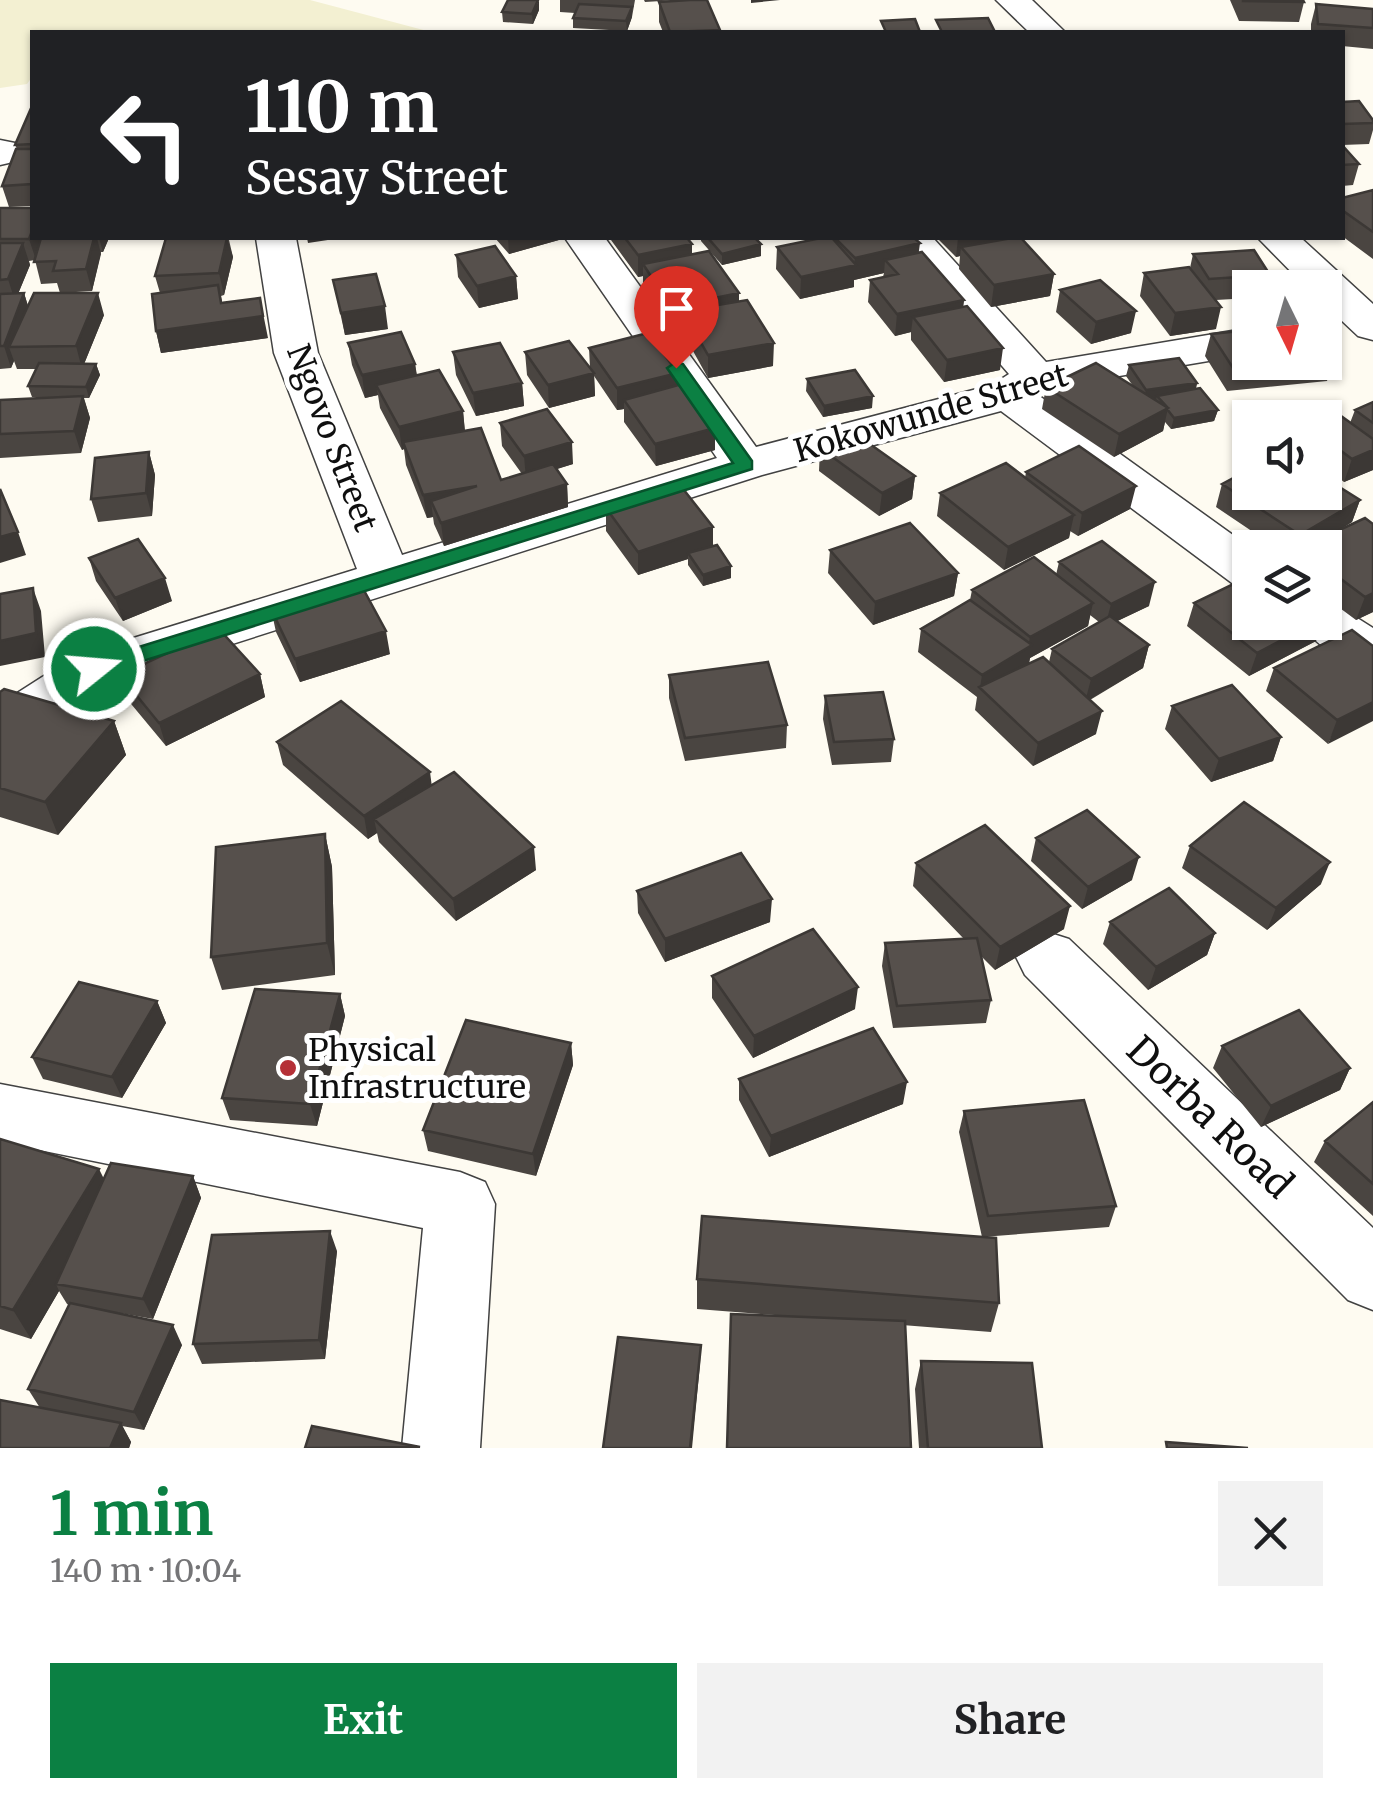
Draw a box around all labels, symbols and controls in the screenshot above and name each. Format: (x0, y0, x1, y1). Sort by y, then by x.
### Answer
text: 110 m (245, 63, 438, 151)
icon: left (80, 70, 210, 200)
text: Sesay Street (245, 150, 508, 206)
pin (634, 266, 719, 369)
north arrow (1232, 270, 1342, 380)
map controls (1232, 270, 1342, 640)
icon: arrive (649, 281, 704, 336)
street label: Ngovo Street (278, 339, 386, 538)
street label: Kokowunde Street (789, 355, 1073, 471)
button: sound (1232, 400, 1342, 510)
button: layers (1232, 530, 1342, 640)
position arrow (42, 617, 146, 721)
street label: Dorba Road (1117, 1026, 1303, 1208)
place label: Physical Infrastructure (308, 1030, 526, 1107)
marker: Physical Infrastructure (277, 1057, 299, 1079)
text: 1 min (50, 1476, 213, 1551)
button: close (1218, 1481, 1323, 1586)
text: 140 m · 10:04 (50, 1551, 241, 1591)
button: Exit (50, 1663, 677, 1778)
button: Share (697, 1663, 1323, 1778)

